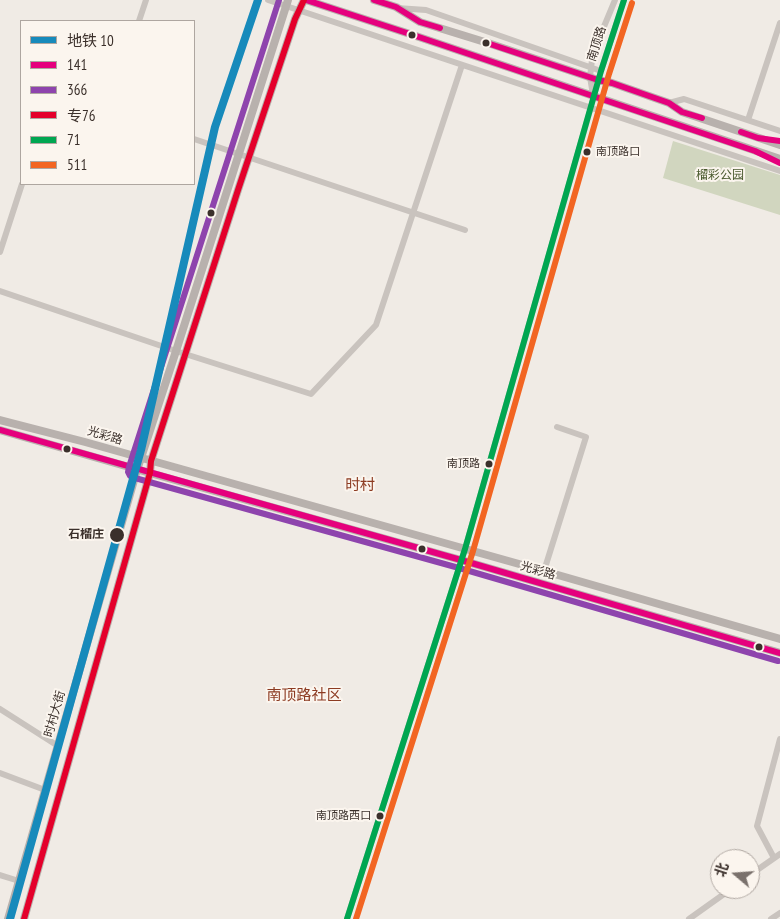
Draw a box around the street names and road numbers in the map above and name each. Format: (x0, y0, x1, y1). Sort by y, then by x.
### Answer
street label: 南顶路 (585, 25, 609, 63)
street label: 光彩路 (86, 424, 124, 448)
street label: 光彩路 (519, 559, 557, 583)
street label: 时村大街 (41, 689, 69, 739)

